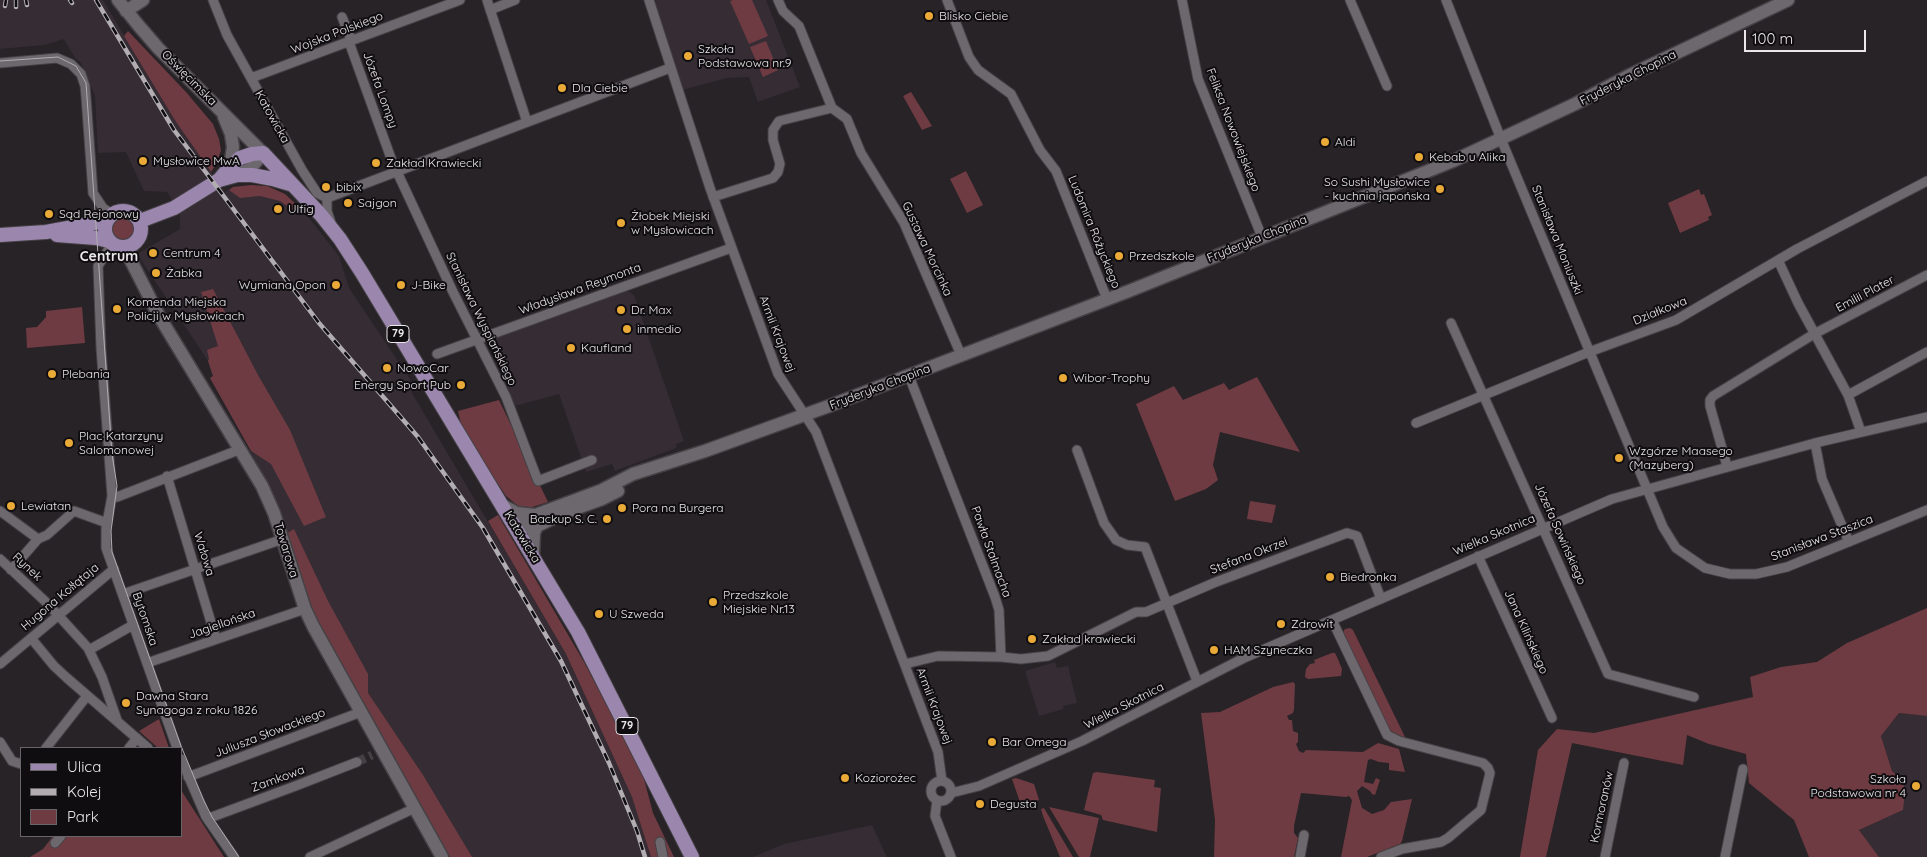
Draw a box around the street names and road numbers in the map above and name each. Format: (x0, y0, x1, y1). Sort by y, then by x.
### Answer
street label: Wojska Polskiego (289, 9, 385, 57)
street label: Oświęcimska (158, 47, 220, 109)
street label: Fryderyka Chopina (1577, 47, 1679, 109)
street label: Józefa Lompy (360, 50, 400, 130)
street label: Feliksa Nowowiejskiego (1203, 66, 1263, 194)
street label: Katowicka (252, 88, 292, 146)
street label: Ludomira Różyckiego (1065, 173, 1123, 291)
street label: Stanisława Moniuszki (1528, 183, 1586, 297)
street label: Gustawa Morcinka (899, 199, 955, 299)
street label: Fryderyka Chopina (1205, 212, 1309, 266)
street label: Stanisława Wyspiańskiego (442, 250, 520, 388)
street label: Władysława Reymonta (517, 260, 643, 318)
street label: Emilii Plater (1833, 273, 1897, 315)
street label: Armii Krajowej (756, 294, 798, 374)
street label: Działkowa (1631, 294, 1689, 328)
road number: 79 (387, 326, 409, 342)
street label: Fryderyka Chopina (828, 361, 932, 413)
street label: Józefa Sowińskiego (1531, 481, 1589, 587)
street label: Pawła Stalmacha (968, 504, 1014, 600)
street label: Katowicka (501, 508, 543, 566)
street label: Wielka Skotnica (1451, 511, 1537, 559)
street label: Stanisława Staszica (1769, 512, 1875, 564)
street label: Towarowa (271, 520, 301, 580)
street label: Wałowa (191, 530, 217, 578)
street label: Stefana Okrzei (1208, 535, 1290, 577)
street label: Rynek (9, 550, 45, 584)
street label: Hugona Kołłątaja (18, 560, 102, 634)
street label: Jana Kilińskiego (1501, 588, 1551, 676)
street label: Bytomska (129, 590, 161, 648)
street label: Jagiellońska (187, 606, 257, 642)
street label: Armii Krajowej (913, 666, 955, 746)
street label: Wielka Skotnica (1082, 680, 1166, 732)
street label: Juliusza Słowackiego (213, 705, 327, 761)
road number: 79 (616, 718, 638, 734)
street label: Zamkowa (249, 763, 307, 795)
street label: Kormoranów (1587, 770, 1617, 844)

